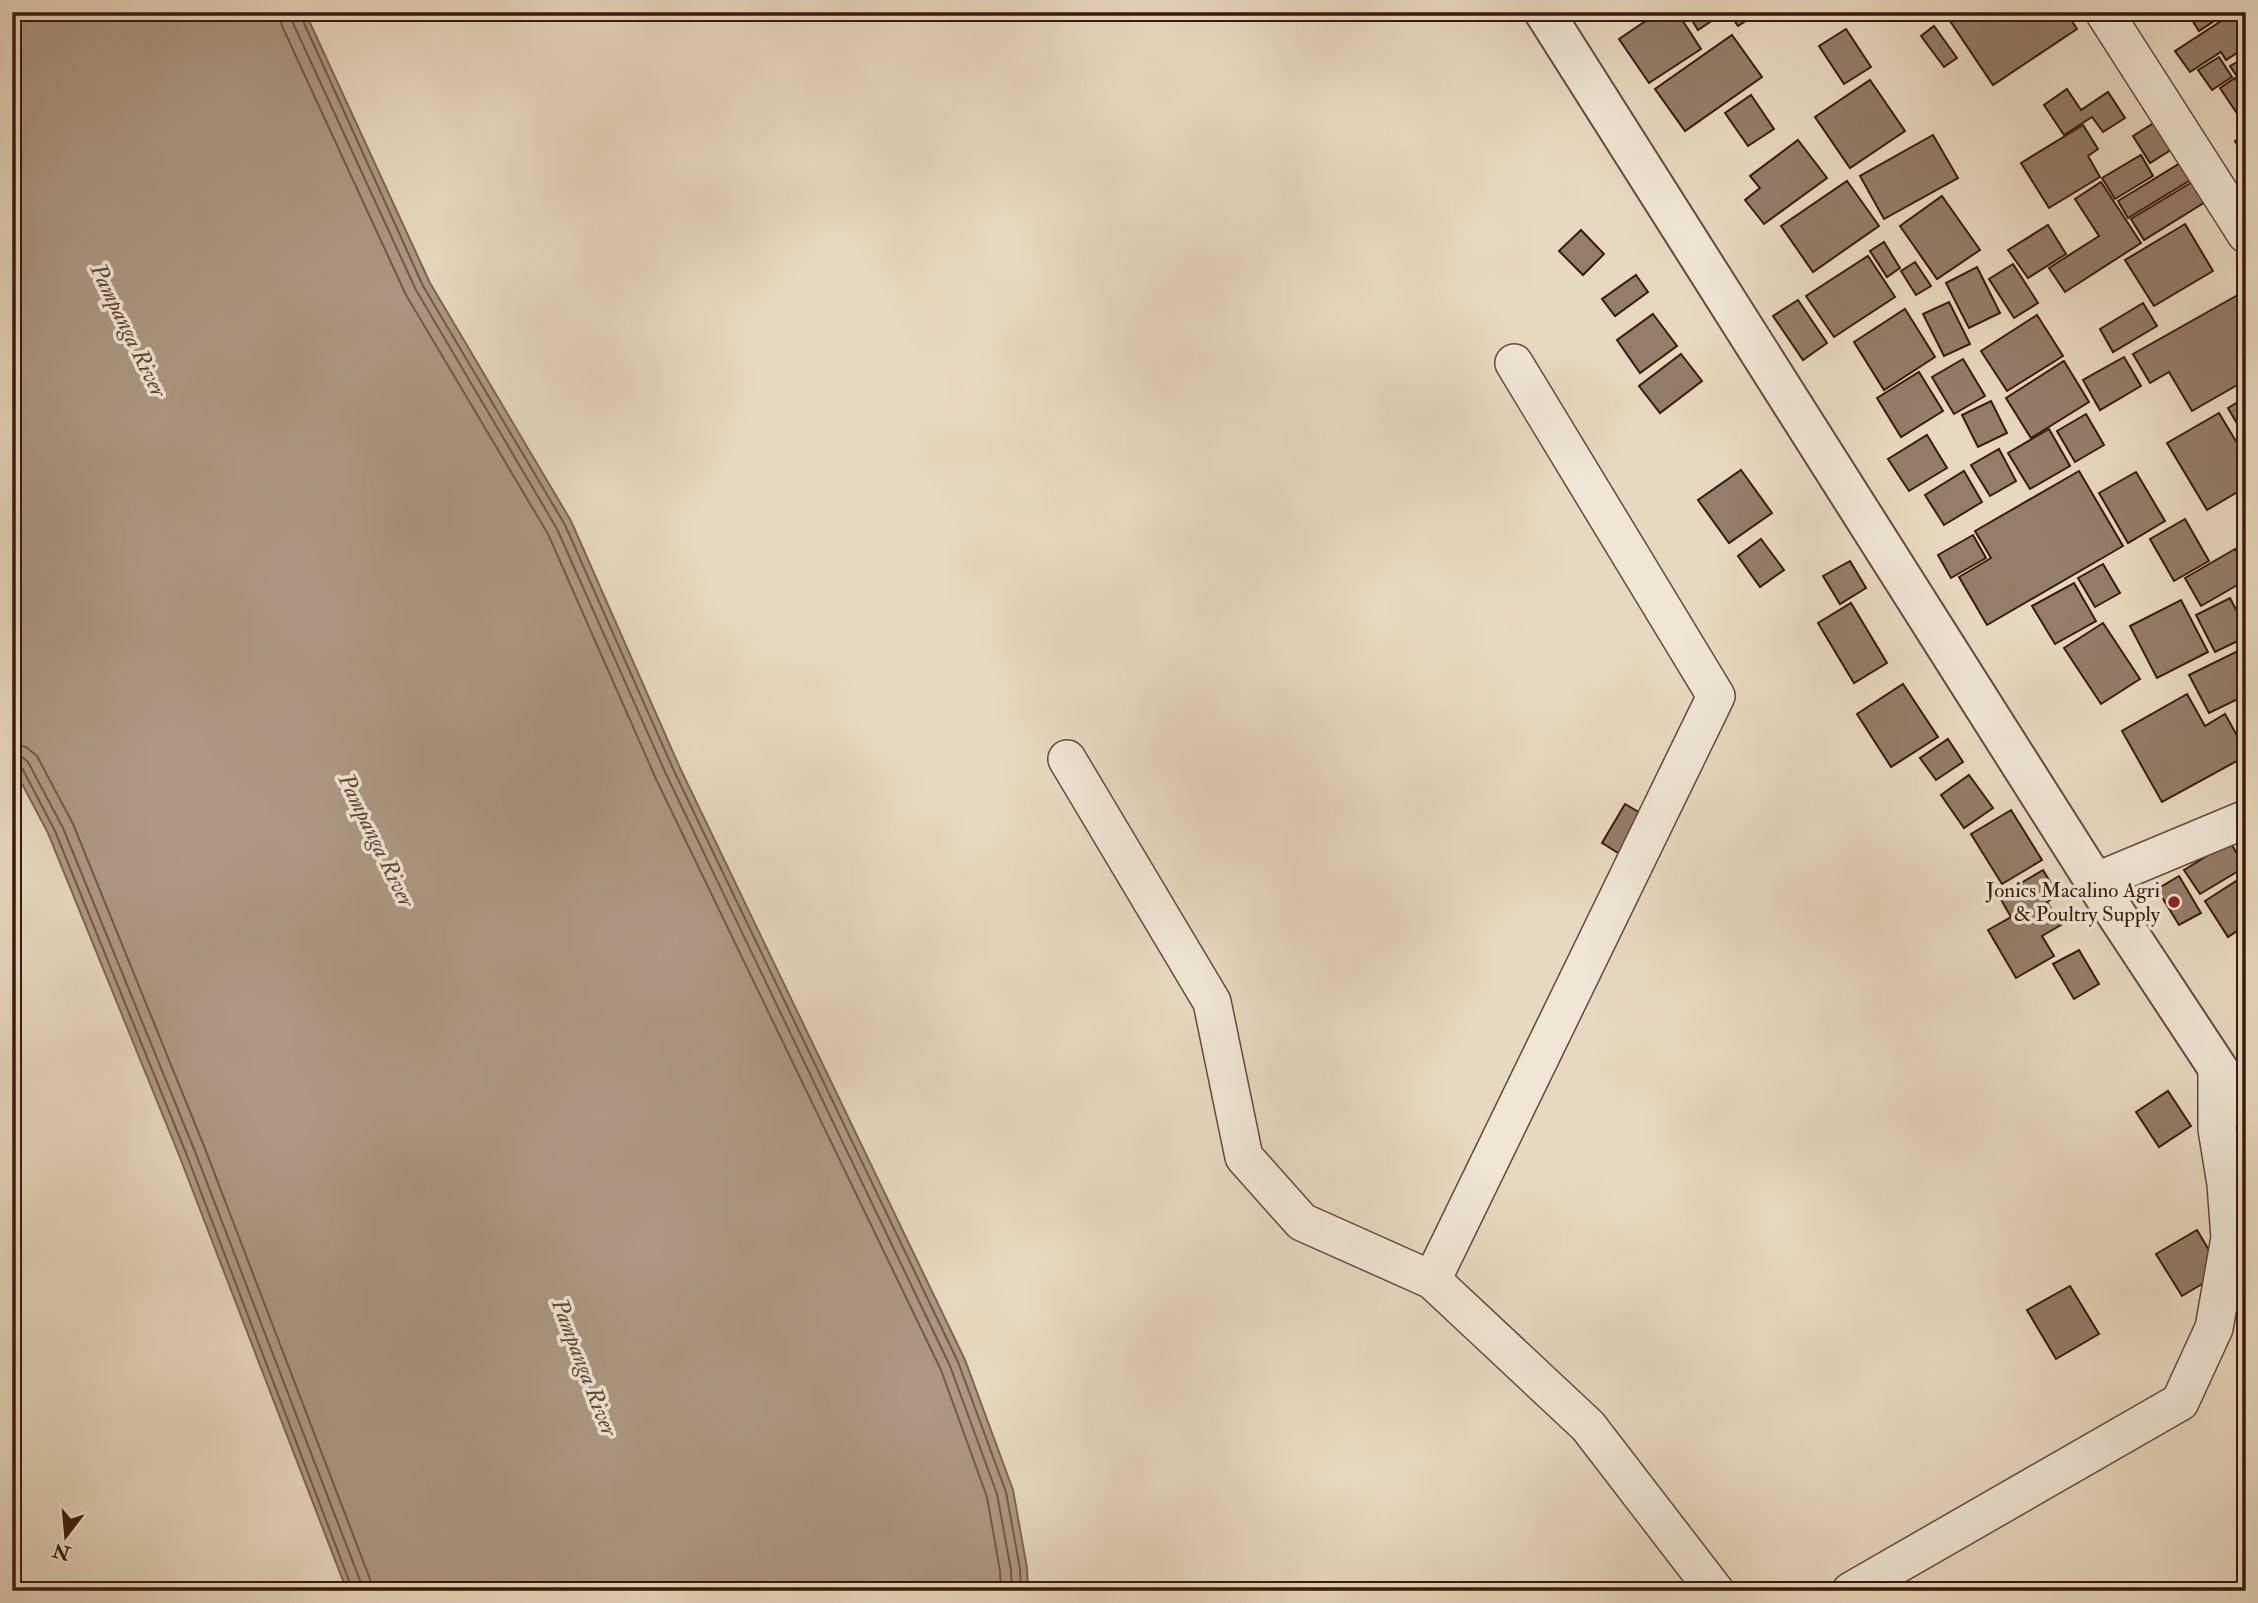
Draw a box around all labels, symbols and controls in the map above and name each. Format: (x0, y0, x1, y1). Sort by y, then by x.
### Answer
water label: Pampanga River (83, 258, 174, 403)
water label: Pampanga River (331, 768, 422, 913)
place label: Jonics Macalino Agri & Poultry Supply (1985, 877, 2161, 928)
marker: Jonics Macalino Agri & Poultry Supply (2166, 894, 2182, 910)
water label: Pampanga River (545, 1293, 625, 1441)
north arrow (32, 1502, 102, 1572)
text: N (49, 1537, 74, 1566)

